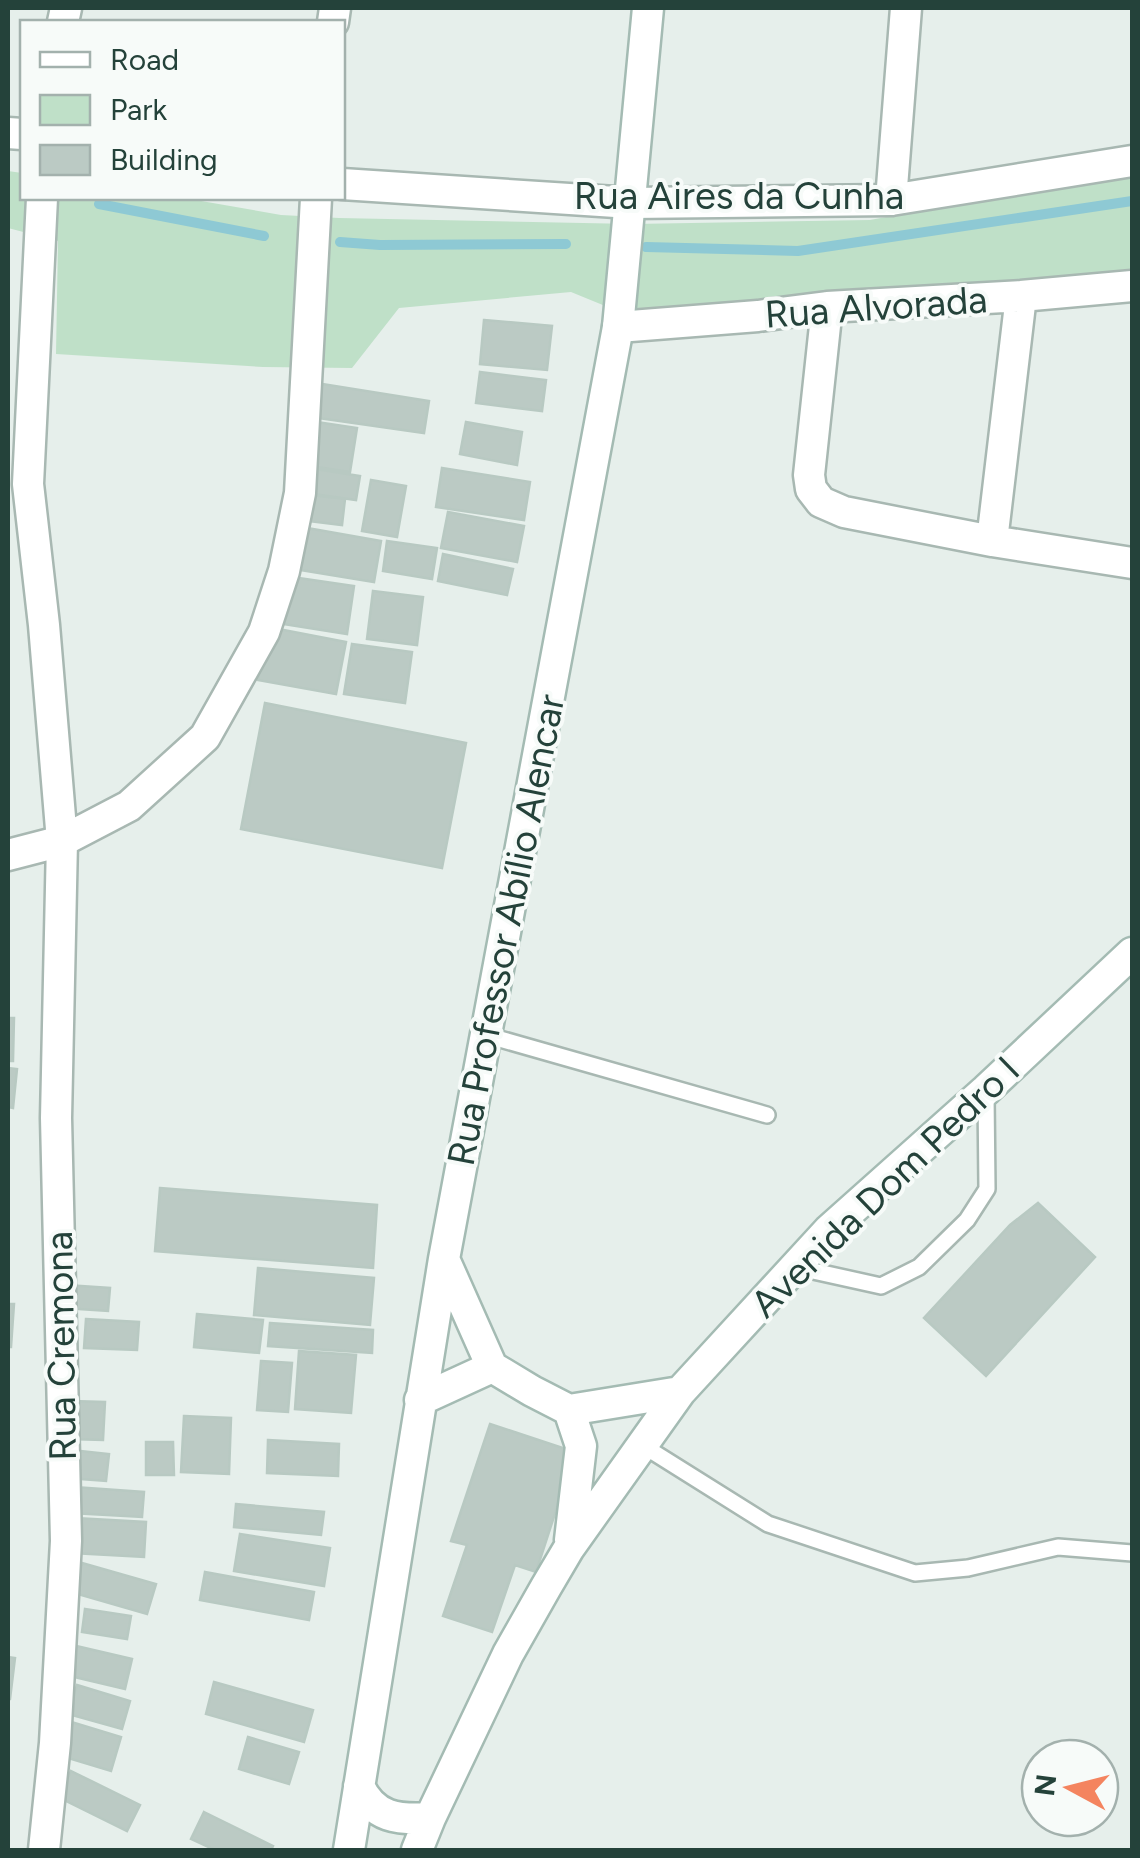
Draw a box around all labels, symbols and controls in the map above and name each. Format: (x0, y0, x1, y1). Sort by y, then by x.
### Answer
legend (20, 20, 345, 200)
text: Road (110, 41, 179, 78)
text: Park (110, 91, 168, 128)
text: Building (110, 141, 218, 178)
street label: Rua Aires da Cunha (574, 173, 904, 219)
street label: Rua Alvorada (763, 276, 989, 338)
street label: Rua Professor Abílio Alencar (438, 690, 574, 1170)
street label: Avenida Dom Pedro I (741, 1047, 1029, 1327)
street label: Rua Cremona (36, 1231, 86, 1461)
north arrow (1020, 1738, 1120, 1838)
text: N (1027, 1772, 1063, 1798)

